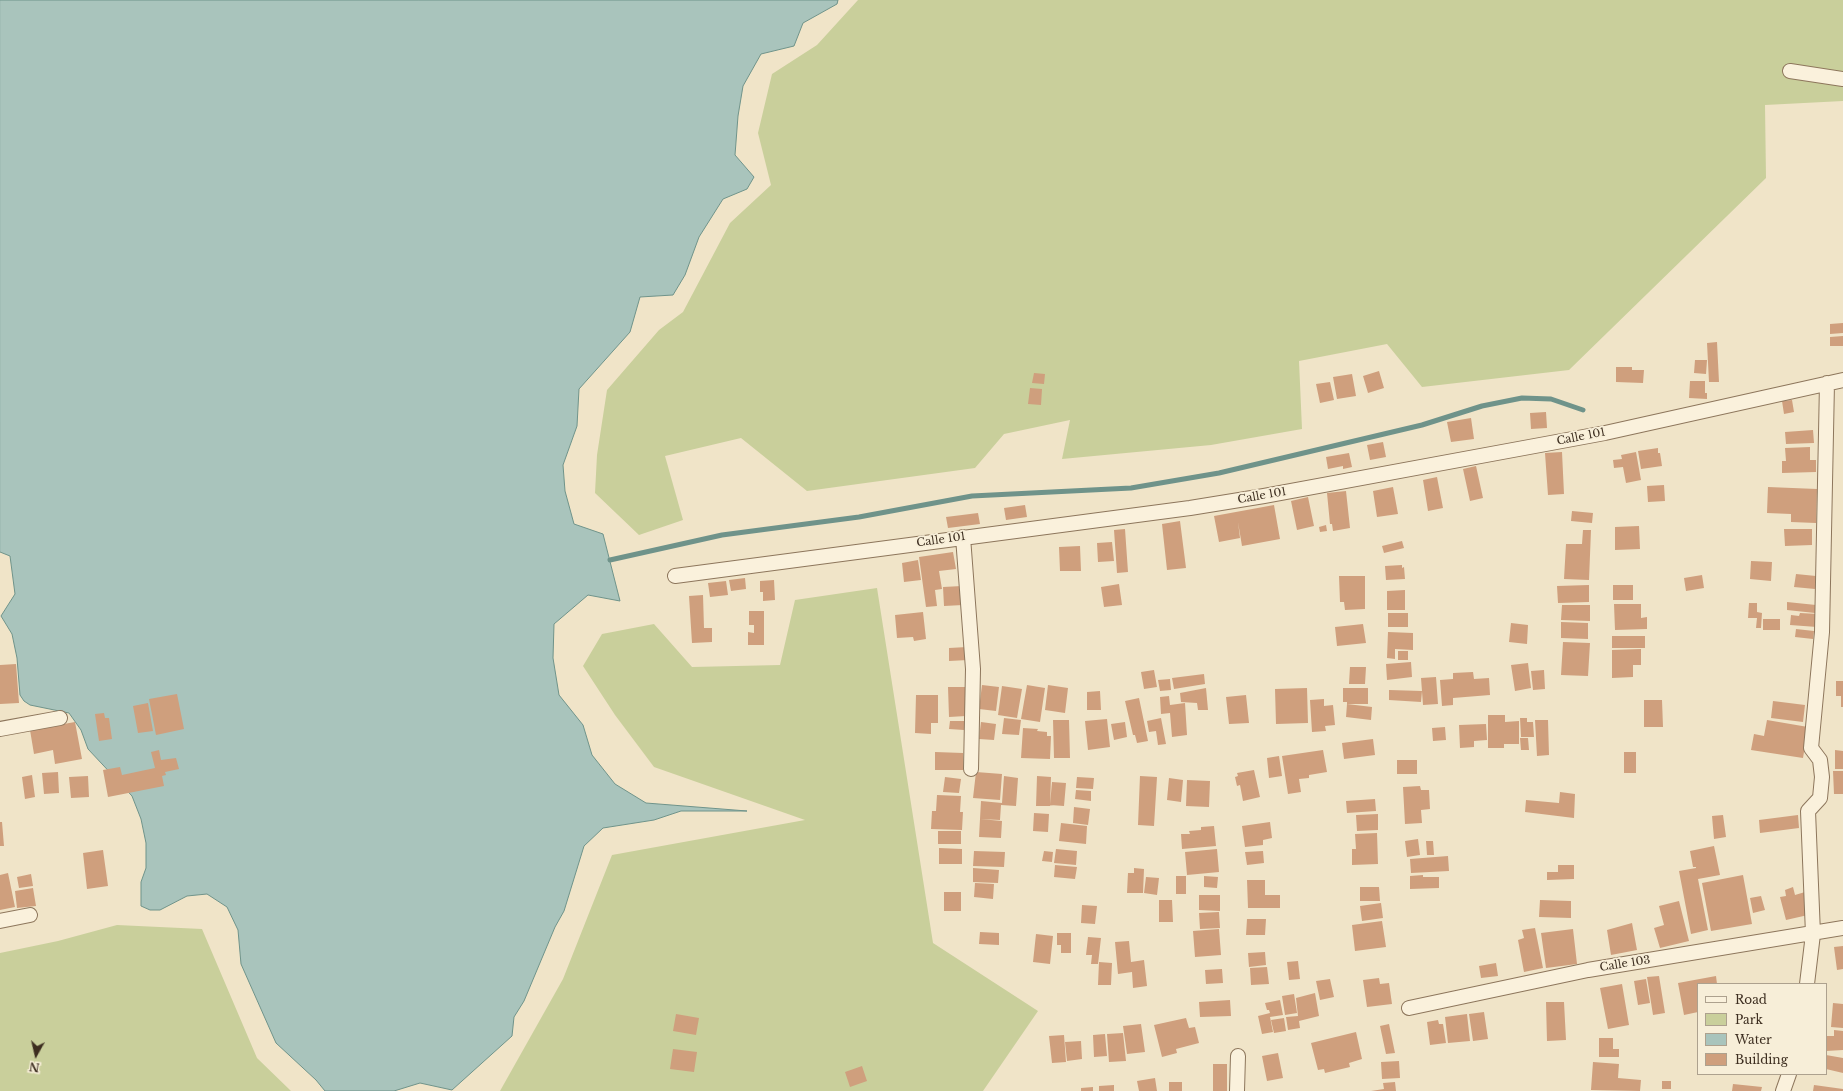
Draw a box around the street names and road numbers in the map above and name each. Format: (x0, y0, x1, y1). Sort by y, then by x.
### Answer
street label: Calle 101 (1556, 426, 1606, 448)
street label: Calle 101 (1237, 485, 1287, 507)
street label: Calle 101 (916, 530, 966, 550)
street label: Calle 103 (1599, 953, 1651, 975)

